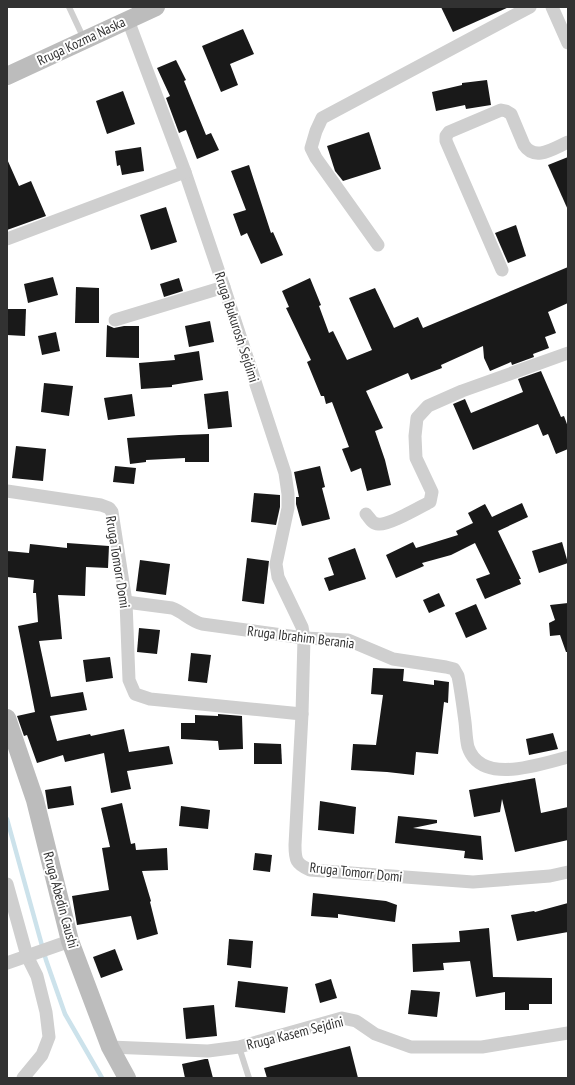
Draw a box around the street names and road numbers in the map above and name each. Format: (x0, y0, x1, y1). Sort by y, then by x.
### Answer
street label: Rruga Kozma Naska (34, 13, 128, 69)
street label: Rruga Bukurosh Sejdimi (211, 269, 263, 385)
street label: Rruga Tomorr Domi (102, 515, 134, 609)
street label: Rruga Ibrahim Berania (246, 621, 356, 653)
street label: Rruga Abedin Caushi (39, 850, 83, 950)
street label: Rruga Tomorr Domi (309, 858, 403, 886)
street label: Rruga Kasem Sejdini (245, 1012, 345, 1054)

